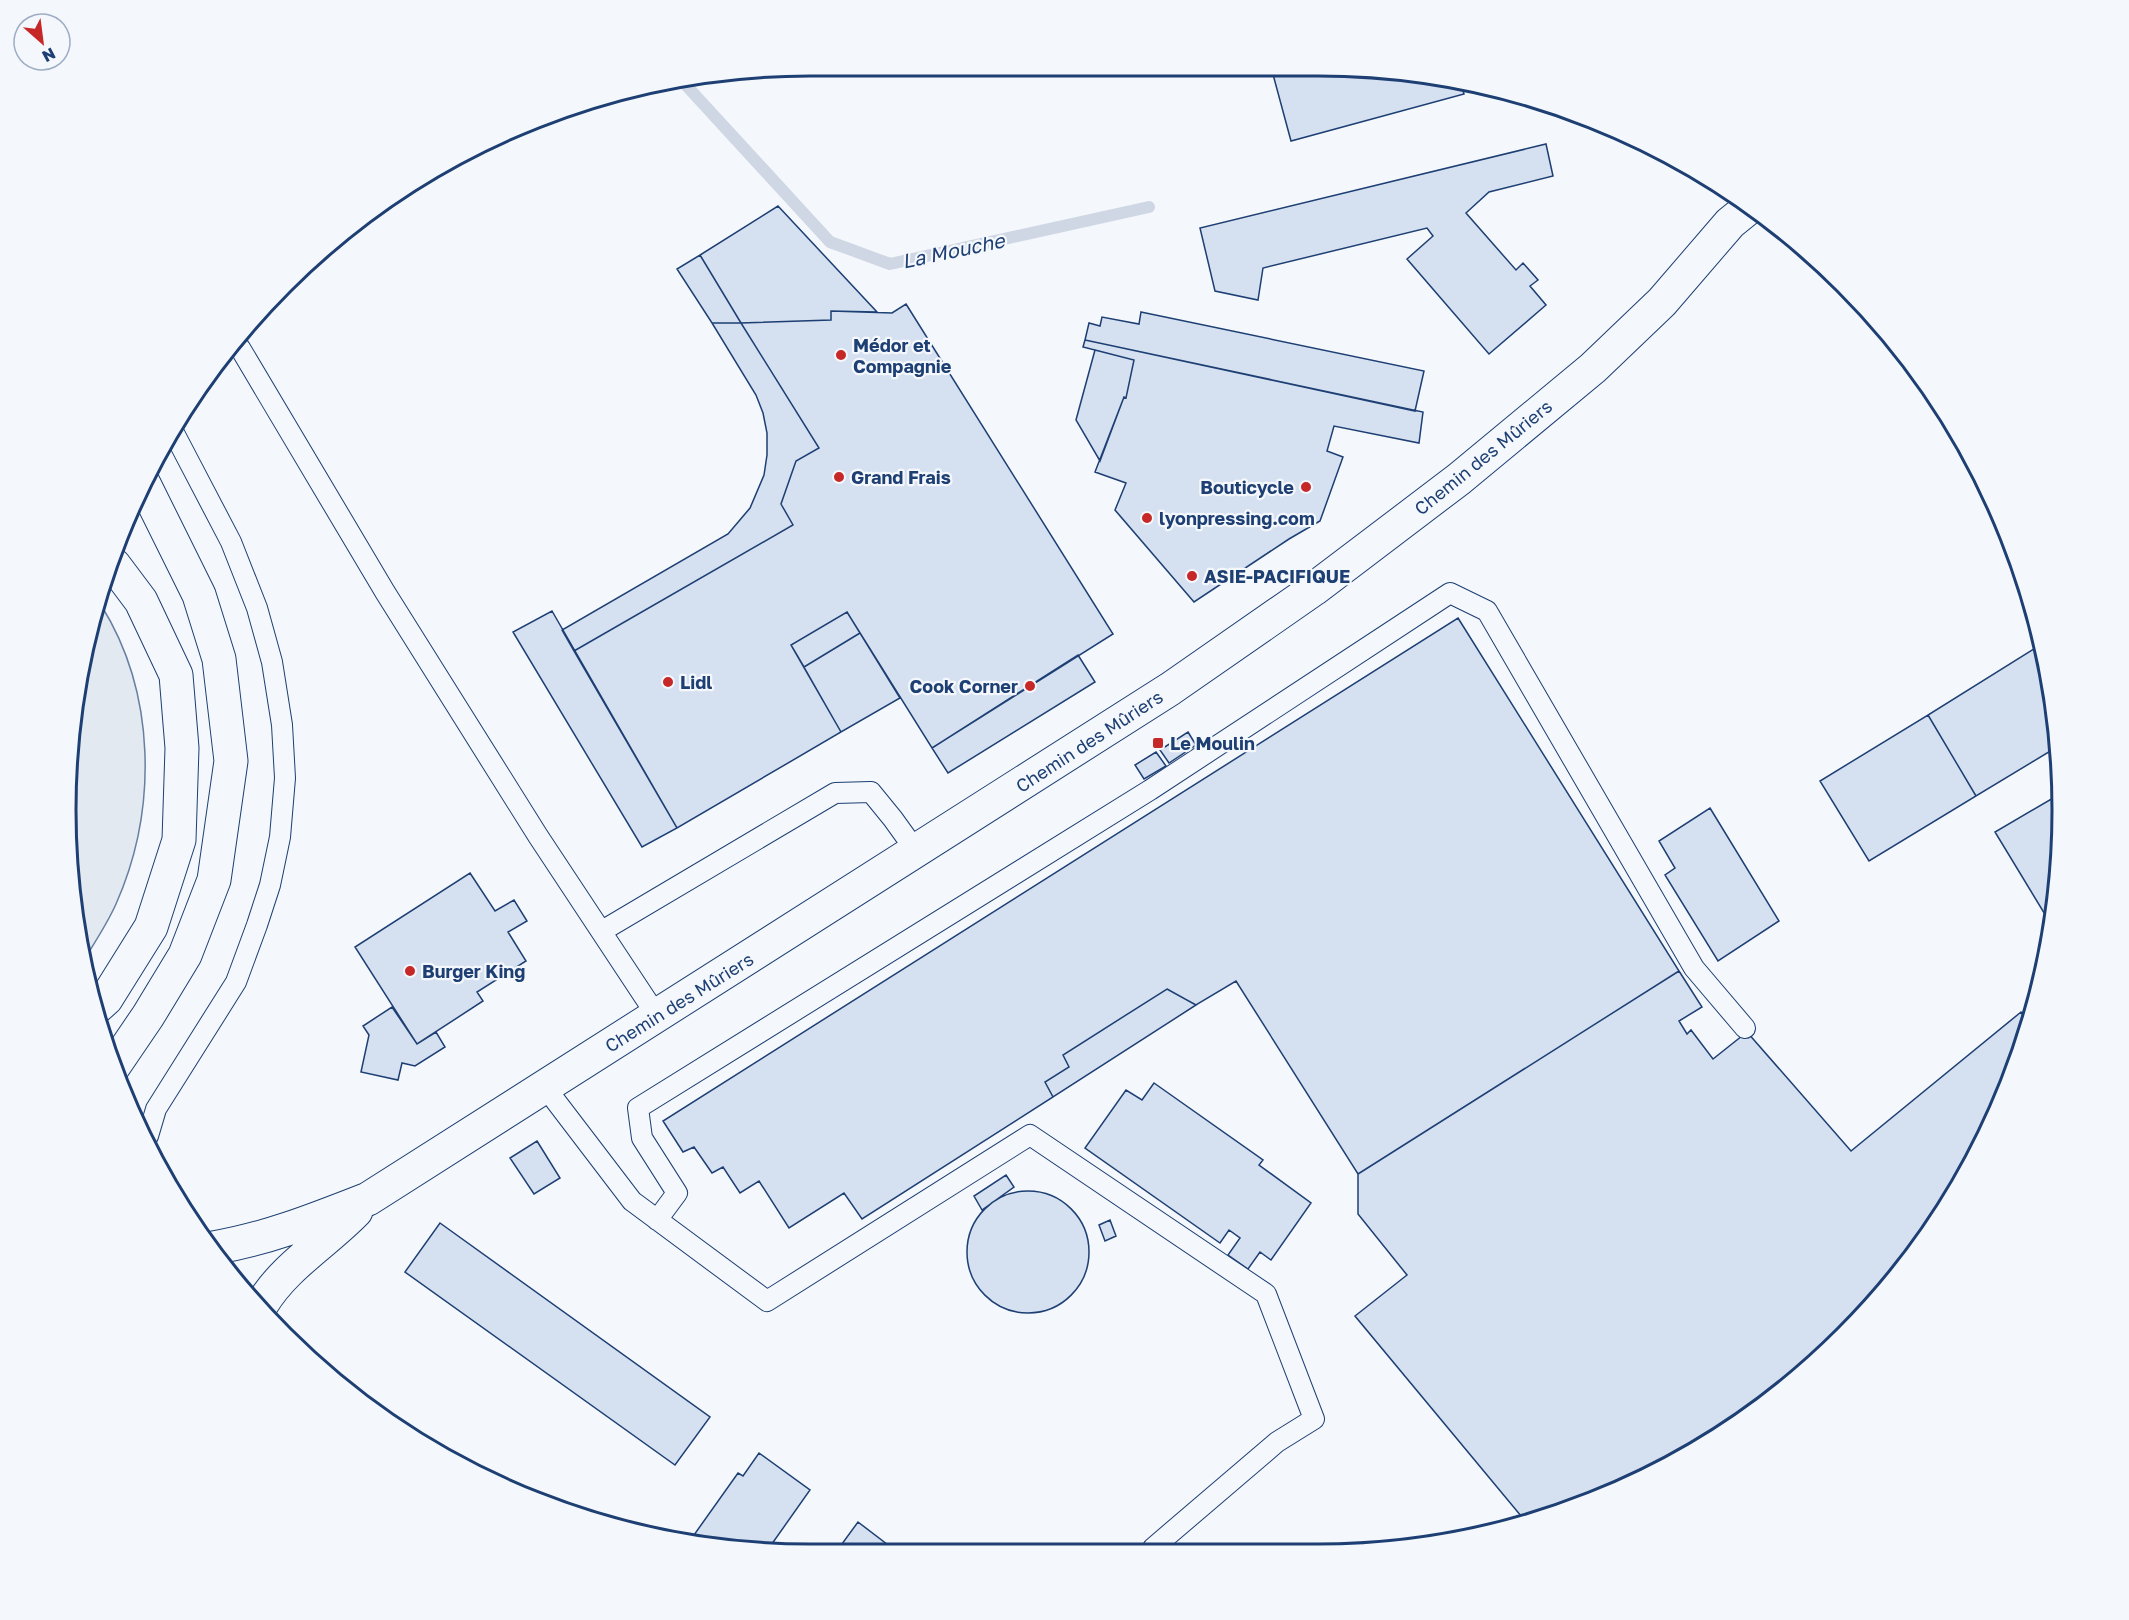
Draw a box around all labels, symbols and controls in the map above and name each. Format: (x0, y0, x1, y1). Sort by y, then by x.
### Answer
north arrow (12, 12, 72, 72)
text: N (39, 44, 59, 67)
water label: La Mouche (900, 227, 1008, 273)
place label: Médor et Compagnie (853, 334, 952, 377)
marker: Médor et Compagnie (834, 348, 848, 362)
street label: Chemin des Mûriers (1410, 395, 1556, 519)
place label: Grand Frais (851, 466, 951, 488)
marker: Grand Frais (832, 470, 846, 484)
place label: Bouticycle (1200, 476, 1294, 498)
marker: Bouticycle (1299, 480, 1313, 494)
place label: lyonpressing.com (1159, 507, 1315, 529)
marker: lyonpressing.com (1140, 511, 1154, 525)
place label: ASIE-PACIFIQUE (1204, 565, 1350, 587)
marker: ASIE-PACIFIQUE (1185, 569, 1199, 583)
place label: Lidl (680, 671, 712, 693)
marker: Lidl (661, 675, 675, 689)
place label: Cook Corner (910, 675, 1018, 697)
marker: Cook Corner (1023, 679, 1037, 693)
street label: Chemin des Mûriers (1011, 685, 1167, 797)
place label: Le Moulin (1170, 732, 1255, 754)
marker: Le Moulin (1151, 736, 1165, 750)
street label: Chemin des Mûriers (601, 947, 757, 1057)
place label: Burger King (422, 960, 525, 982)
marker: Burger King (403, 964, 417, 978)

